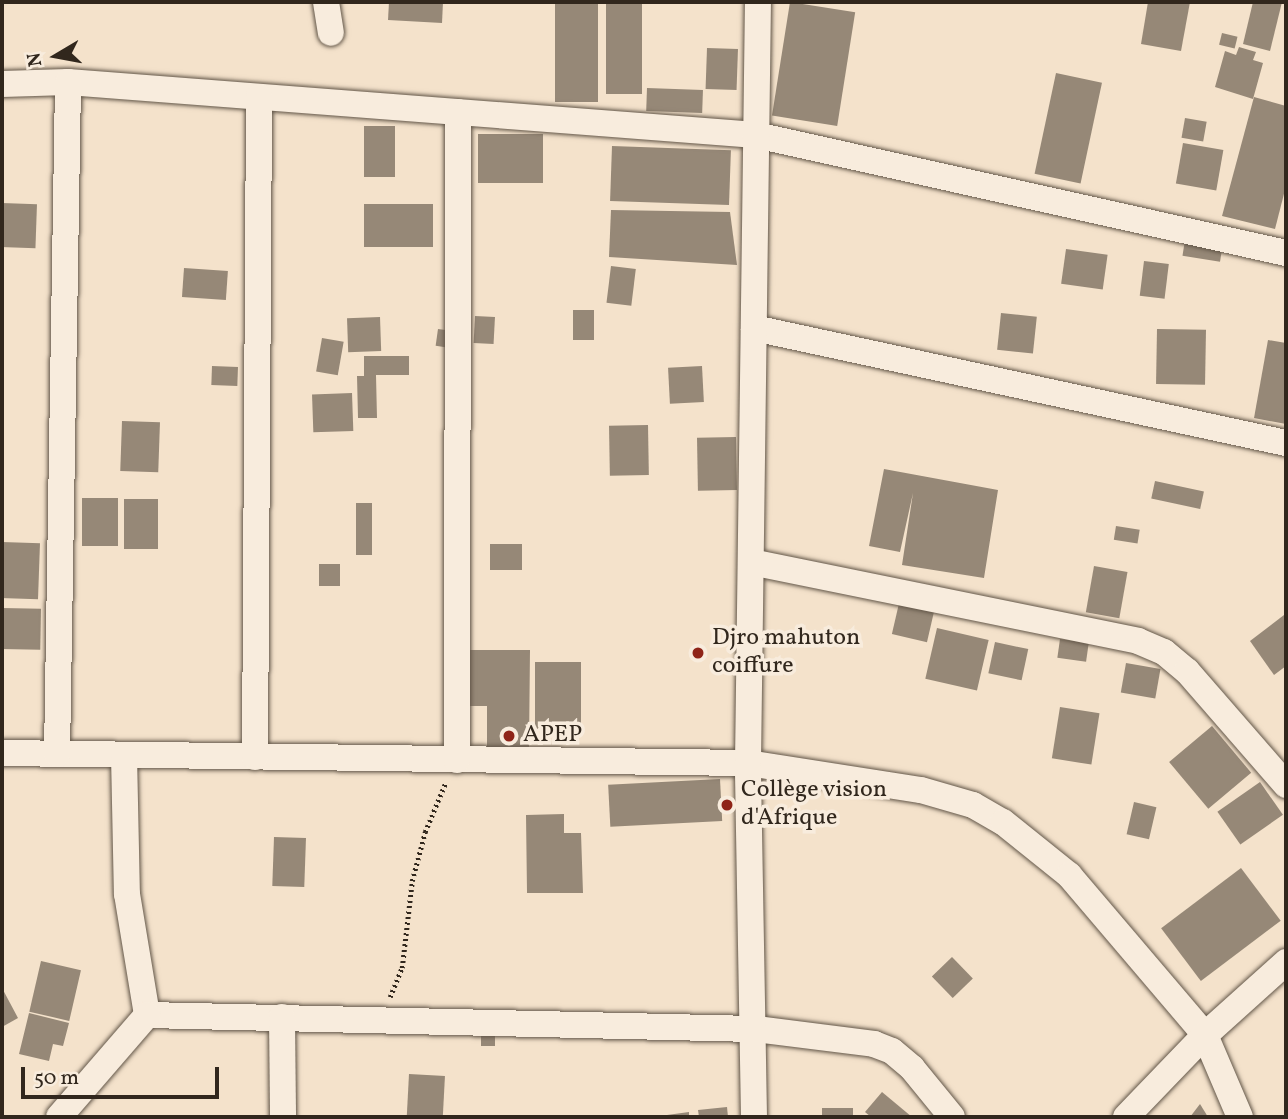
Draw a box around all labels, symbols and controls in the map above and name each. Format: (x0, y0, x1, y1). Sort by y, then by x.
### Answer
north arrow (21, 21, 91, 91)
text: N (21, 51, 49, 69)
place label: Djro mahuton coiffure (712, 625, 860, 681)
marker: Djro mahuton coiffure (690, 645, 706, 661)
place label: APEP (523, 722, 582, 750)
marker: APEP (501, 728, 517, 744)
place label: Collège vision d'Afrique (741, 777, 888, 833)
marker: Collège vision d'Afrique (719, 797, 735, 813)
scale bar (24, 1052, 222, 1096)
text: 50 m (34, 1064, 79, 1093)

